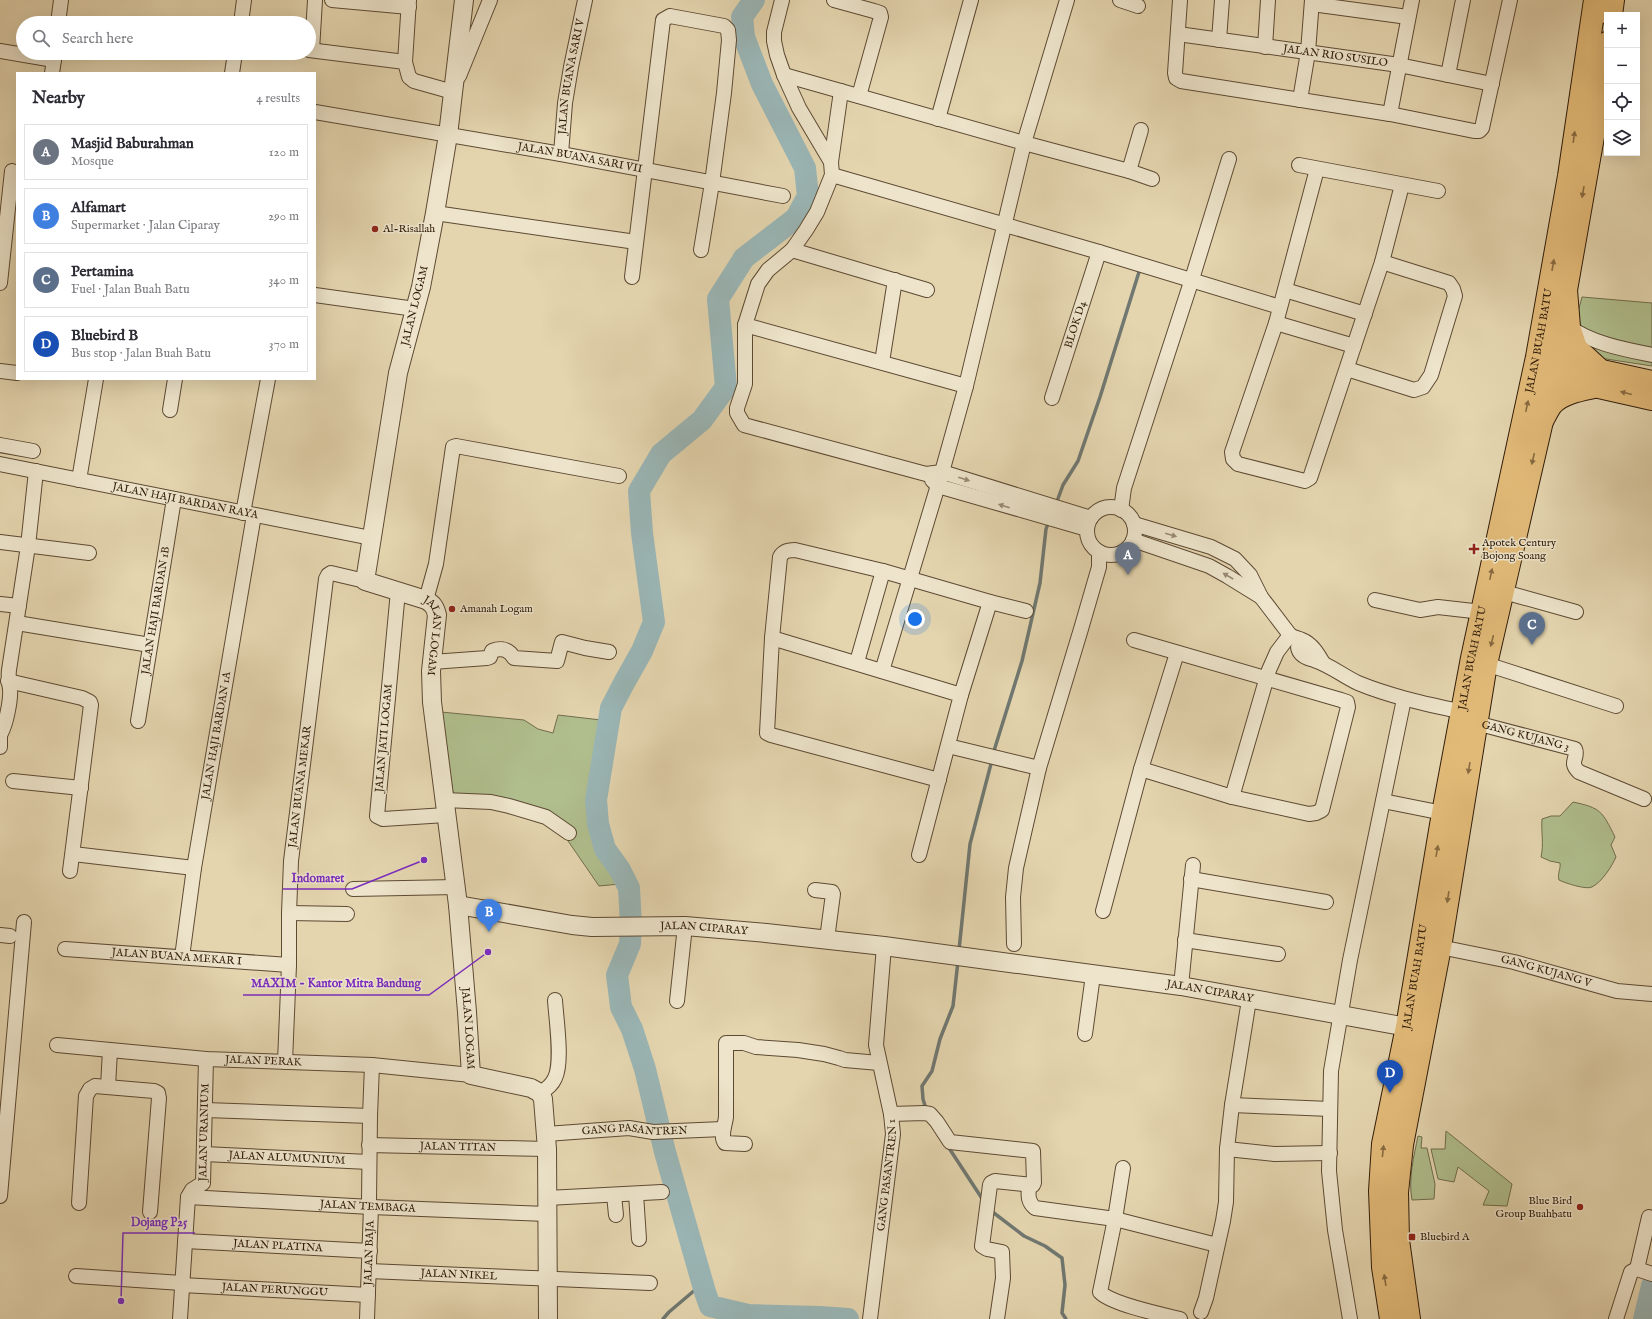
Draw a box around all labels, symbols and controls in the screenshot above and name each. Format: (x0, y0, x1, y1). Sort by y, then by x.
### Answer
map controls (1604, 12, 1640, 156)
button: + (1604, 12, 1640, 48)
search box (16, 16, 316, 60)
street label: JALAN BUANA SARI V (555, 17, 588, 137)
icon: search (30, 27, 52, 49)
text: Search here (62, 29, 133, 48)
street label: JALAN RIO SUSILO (1280, 42, 1389, 70)
button: − (1604, 48, 1640, 84)
button: locate (1604, 84, 1640, 120)
text: Nearby (32, 88, 85, 109)
text: 4 results (256, 90, 300, 107)
button: layers (1604, 120, 1640, 156)
one-way arrow (1571, 131, 1577, 143)
text: Masjid Baburahman (71, 134, 194, 153)
street label: JALAN BUANA SARI VII (515, 139, 644, 176)
text: A (42, 144, 50, 161)
text: 120 m (269, 144, 299, 161)
text: Mosque (71, 153, 114, 170)
one-way arrow (1579, 186, 1585, 199)
text: Alfamart (71, 198, 126, 217)
text: B (42, 208, 50, 225)
text: 290 m (268, 208, 299, 225)
text: Supermarket · Jalan Ciparay (71, 217, 220, 234)
place label: Al-Risallah (382, 222, 435, 236)
marker: Al-Risallah (370, 224, 380, 234)
one-way arrow (1550, 259, 1556, 271)
text: Pertamina (71, 262, 134, 281)
street label: JALAN LOGAM (398, 264, 432, 350)
text: C (41, 272, 51, 289)
text: 340 m (269, 272, 299, 289)
text: Fuel · Jalan Buah Batu (71, 281, 190, 298)
street label: JALAN BUAH BATU (1522, 287, 1556, 396)
street label: BLOK D4 (1061, 299, 1090, 350)
text: Bluebird B (71, 326, 138, 345)
text: D (41, 336, 51, 353)
text: 370 m (269, 336, 299, 353)
text: Bus stop · Jalan Buah Batu (71, 345, 211, 362)
one-way arrow (1619, 389, 1632, 395)
one-way arrow (1525, 400, 1531, 412)
one-way arrow (1530, 453, 1536, 465)
one-way arrow (958, 476, 970, 482)
street label: JALAN HAJI BARDAN RAYA (109, 479, 260, 522)
one-way arrow (997, 502, 1009, 508)
one-way arrow (1166, 532, 1178, 538)
place label: Apotek Century Bojong Soang (1481, 536, 1557, 563)
pin: A (1115, 542, 1141, 575)
marker: Apotek Century Bojong Soang (1469, 544, 1479, 554)
street label: JALAN HAJI BARDAN 1B (138, 545, 173, 678)
one-way arrow (1488, 568, 1494, 580)
one-way arrow (1222, 573, 1234, 580)
street label: JALAN LOGAM (419, 592, 444, 677)
place label: Amanah Logam (459, 602, 533, 616)
marker: Amanah Logam (447, 604, 457, 614)
street label: JALAN BUAH BATU (1455, 604, 1490, 713)
your location (905, 609, 925, 629)
pin: C (1519, 612, 1545, 645)
one-way arrow (1488, 634, 1494, 647)
street label: JALAN HAJI BARDAN 1A (198, 670, 234, 803)
street label: JALAN JATI LOGAM (372, 683, 396, 795)
street label: GANG KUJANG 3 (1480, 718, 1571, 754)
street label: JALAN BUANA MEKAR (285, 724, 315, 851)
one-way arrow (1466, 762, 1472, 775)
one-way arrow (1434, 845, 1440, 857)
callout: Indomaret (283, 865, 352, 889)
text: Indomaret (292, 871, 345, 886)
one-way arrow (1445, 891, 1451, 903)
pin: B (476, 899, 502, 932)
street label: JALAN CIPARAY (658, 919, 749, 938)
street label: JALAN BUAH BATU (1399, 923, 1431, 1032)
street label: JALAN BUANA MEKAR I (109, 945, 242, 969)
street label: GANG KUJANG V (1500, 953, 1594, 991)
callout: MAXIM - Kantor Mitra Bandung (243, 971, 429, 995)
text: MAXIM - Kantor Mitra Bandung (251, 976, 421, 992)
street label: JALAN CIPARAY (1164, 977, 1255, 1006)
street label: JALAN LOGAM (458, 985, 478, 1071)
street label: JALAN PERAK (223, 1053, 303, 1069)
pin: D (1377, 1060, 1403, 1093)
street label: JALAN URANIUM (196, 1083, 212, 1183)
street label: GANG PASANTREN 1 (874, 1118, 900, 1232)
street label: GANG PASANTREN (581, 1121, 688, 1139)
street label: JALAN TITAN (418, 1139, 497, 1155)
one-way arrow (1380, 1145, 1386, 1157)
street label: JALAN ALUMUNIUM (226, 1148, 346, 1168)
place label: Blue Bird Group Buahbatu (1496, 1194, 1572, 1221)
street label: JALAN TEMBAGA (318, 1197, 416, 1216)
marker: Blue Bird Group Buahbatu (1575, 1202, 1585, 1212)
callout: Dojang P25 (123, 1209, 195, 1233)
text: Dojang P25 (131, 1215, 188, 1231)
street label: JALAN BAJA (361, 1220, 378, 1288)
place label: Bluebird A (1420, 1230, 1470, 1244)
marker: Bluebird A (1407, 1232, 1417, 1242)
street label: JALAN PLATINA (231, 1237, 324, 1255)
street label: JALAN NIKEL (418, 1266, 498, 1283)
one-way arrow (1382, 1274, 1388, 1287)
street label: JALAN PERUNGGU (219, 1280, 329, 1300)

